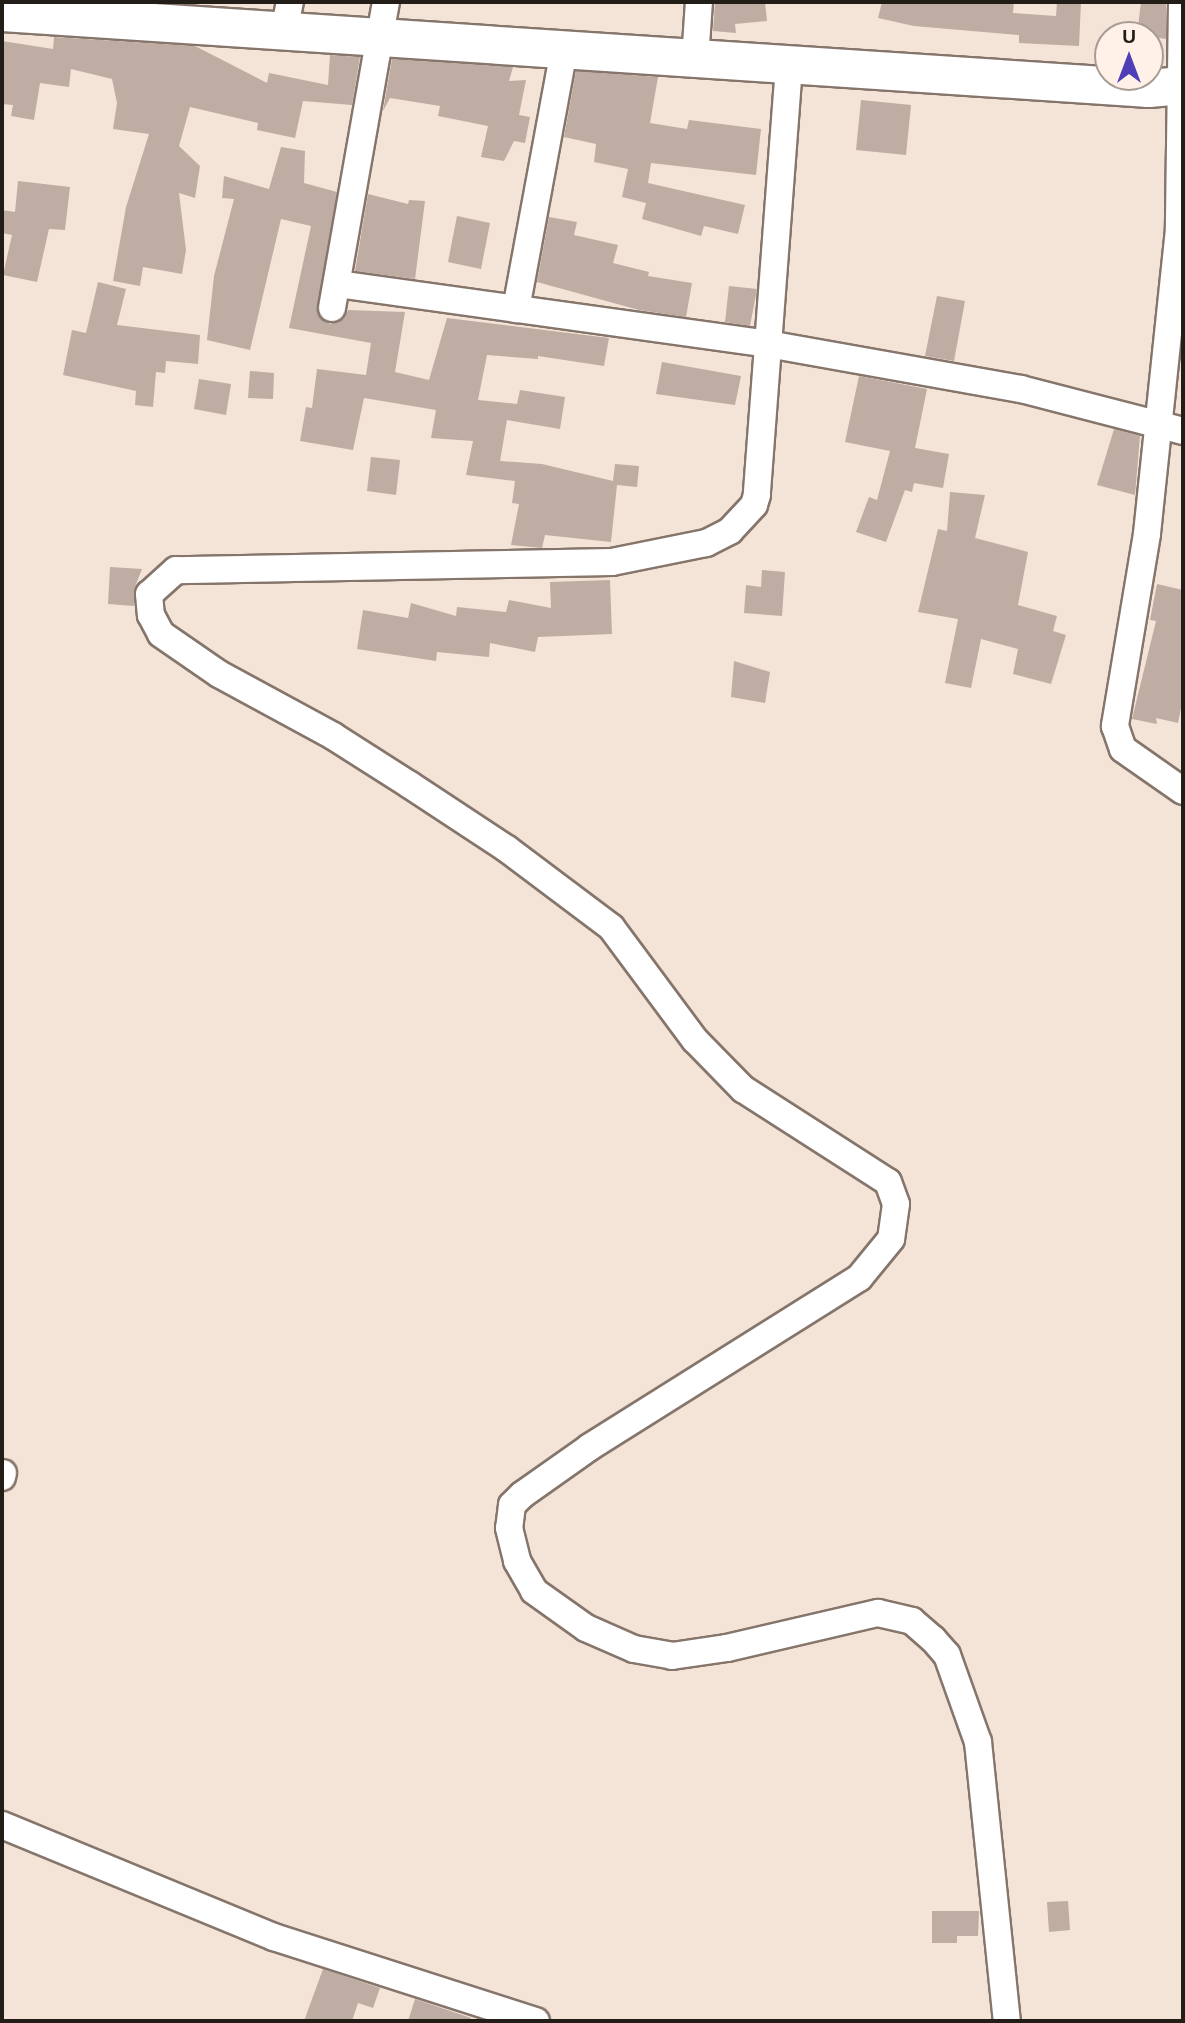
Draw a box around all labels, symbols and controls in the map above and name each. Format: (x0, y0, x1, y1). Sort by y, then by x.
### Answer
north arrow (1094, 21, 1164, 91)
text: U (1122, 26, 1136, 47)

